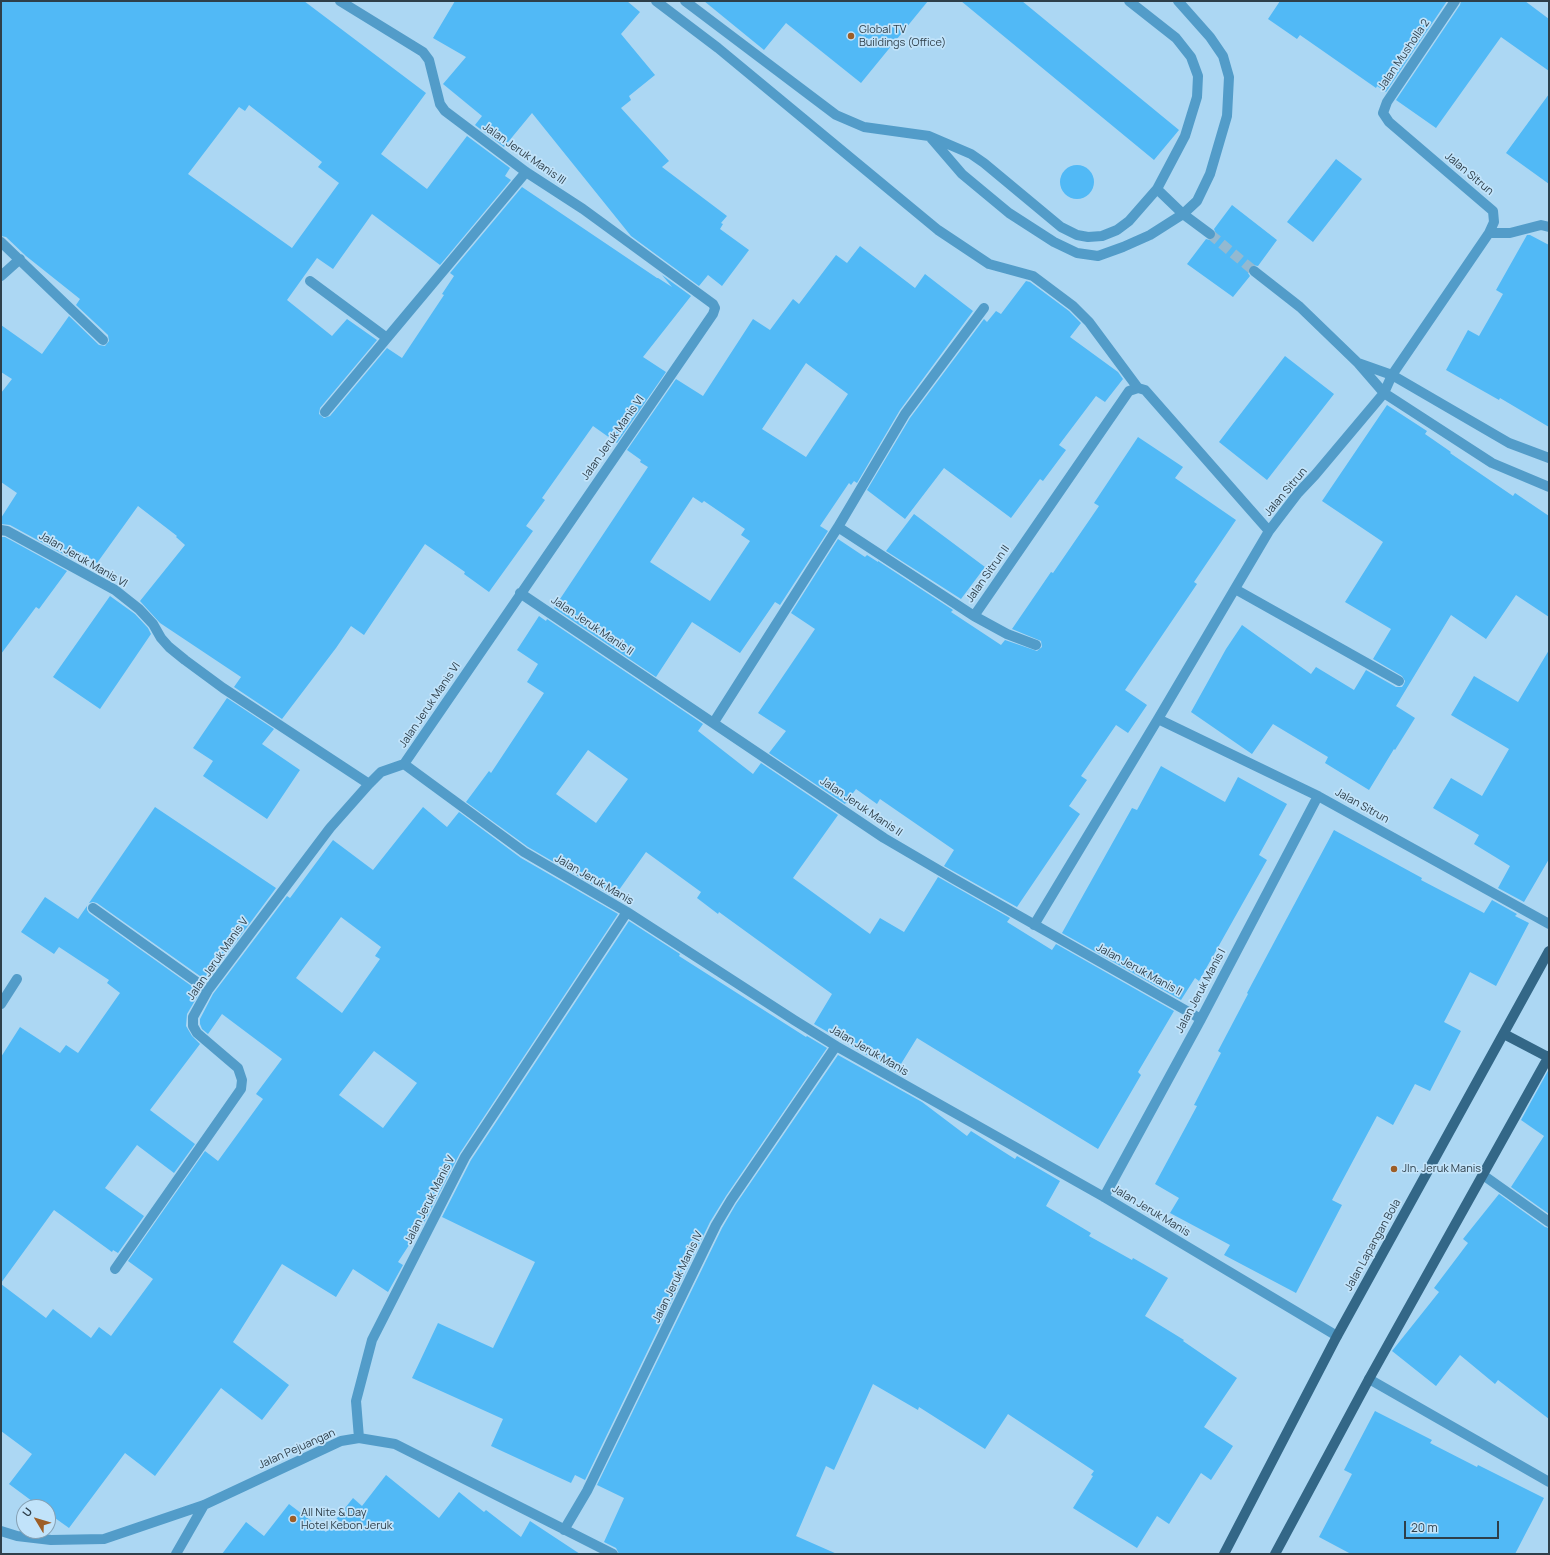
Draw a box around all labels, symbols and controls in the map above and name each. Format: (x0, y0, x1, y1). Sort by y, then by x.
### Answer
street label: Jalan Musholla 2 (1375, 17, 1433, 93)
place label: Global TV Buildings (Office) (859, 23, 946, 49)
marker: Global TV Buildings (Office) (846, 31, 856, 41)
street label: Jalan Jeruk Manis III (480, 120, 568, 188)
street label: Jalan Sitrun (1442, 150, 1496, 198)
street label: Jalan Jeruk Manis VI (579, 393, 647, 483)
street label: Jalan Sitrun (1262, 465, 1310, 519)
street label: Jalan Jeruk Manis VI (36, 529, 130, 591)
street label: Jalan Sitrun II (963, 543, 1013, 605)
street label: Jalan Jeruk Manis II (549, 594, 635, 658)
street label: Jalan Jeruk Manis VI (397, 660, 463, 750)
street label: Jalan Jeruk Manis II (818, 775, 904, 839)
street label: Jalan Sitrun (1333, 786, 1391, 826)
street label: Jalan Jeruk Manis (552, 852, 636, 908)
street label: Jalan Jeruk Manis V (185, 915, 251, 1003)
street label: Jalan Jeruk Manis II (1094, 941, 1184, 999)
street label: Jalan Jeruk Manis I (1173, 947, 1229, 1035)
street label: Jalan Jeruk Manis (827, 1023, 911, 1079)
street label: Jalan Jeruk Manis V (402, 1154, 458, 1246)
place label: Jln. Jeruk Manis (1402, 1162, 1481, 1176)
marker: Jln. Jeruk Manis (1389, 1164, 1399, 1174)
street label: Jalan Jeruk Manis (1110, 1183, 1192, 1239)
street label: Jalan Lapangan Bola (1342, 1197, 1404, 1293)
street label: Jalan Jeruk Manis IV (650, 1229, 706, 1325)
street label: Jalan Pejuangan (257, 1426, 337, 1472)
north arrow (16, 1499, 56, 1539)
text: U (19, 1504, 35, 1520)
place label: All Nite & Day Hotel Kebon Jeruk (301, 1506, 392, 1532)
scale bar (1406, 1513, 1501, 1539)
marker: All Nite & Day Hotel Kebon Jeruk (288, 1514, 298, 1524)
text: 20 m (1411, 1519, 1438, 1536)

